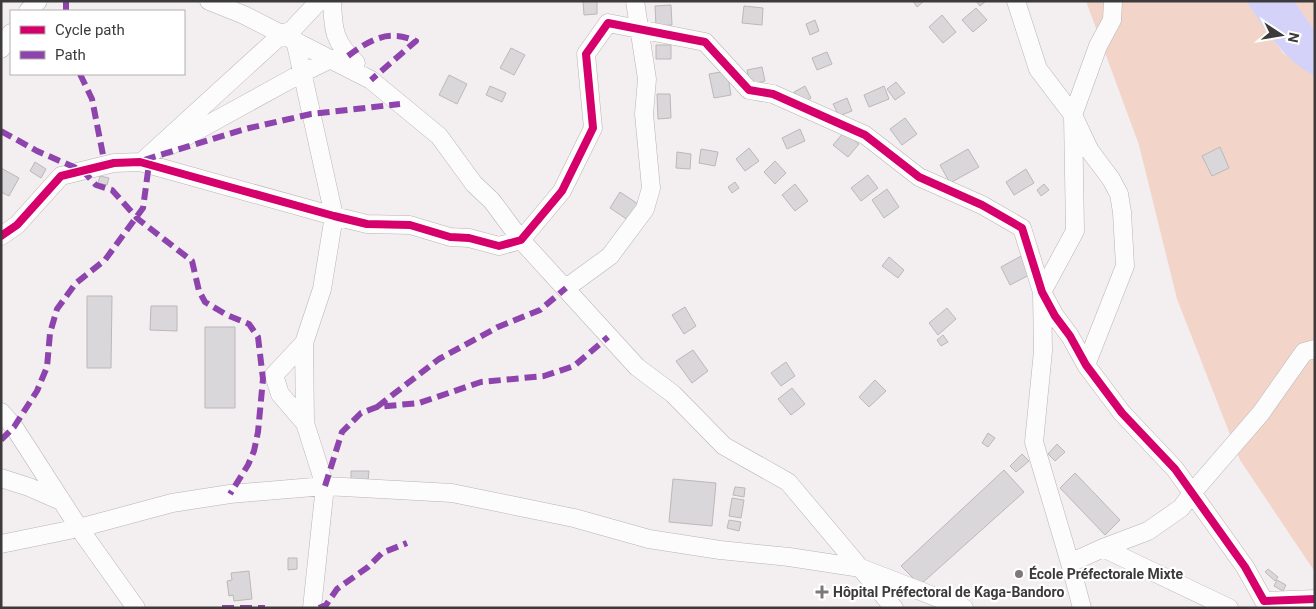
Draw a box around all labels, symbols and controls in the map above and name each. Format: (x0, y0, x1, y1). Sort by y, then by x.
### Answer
legend (10, 10, 185, 75)
north arrow (1256, 10, 1306, 60)
text: Cycle path (55, 21, 125, 39)
text: N (1285, 31, 1303, 44)
text: Path (55, 46, 86, 64)
place label: École Préfectorale Mixte (1029, 565, 1183, 582)
marker: École Préfectorale Mixte (1013, 568, 1025, 580)
place label: Hôpital Préfectoral de Kaga-Bandoro (833, 584, 1064, 600)
marker: Hôpital Préfectoral de Kaga-Bandoro (815, 585, 829, 599)

